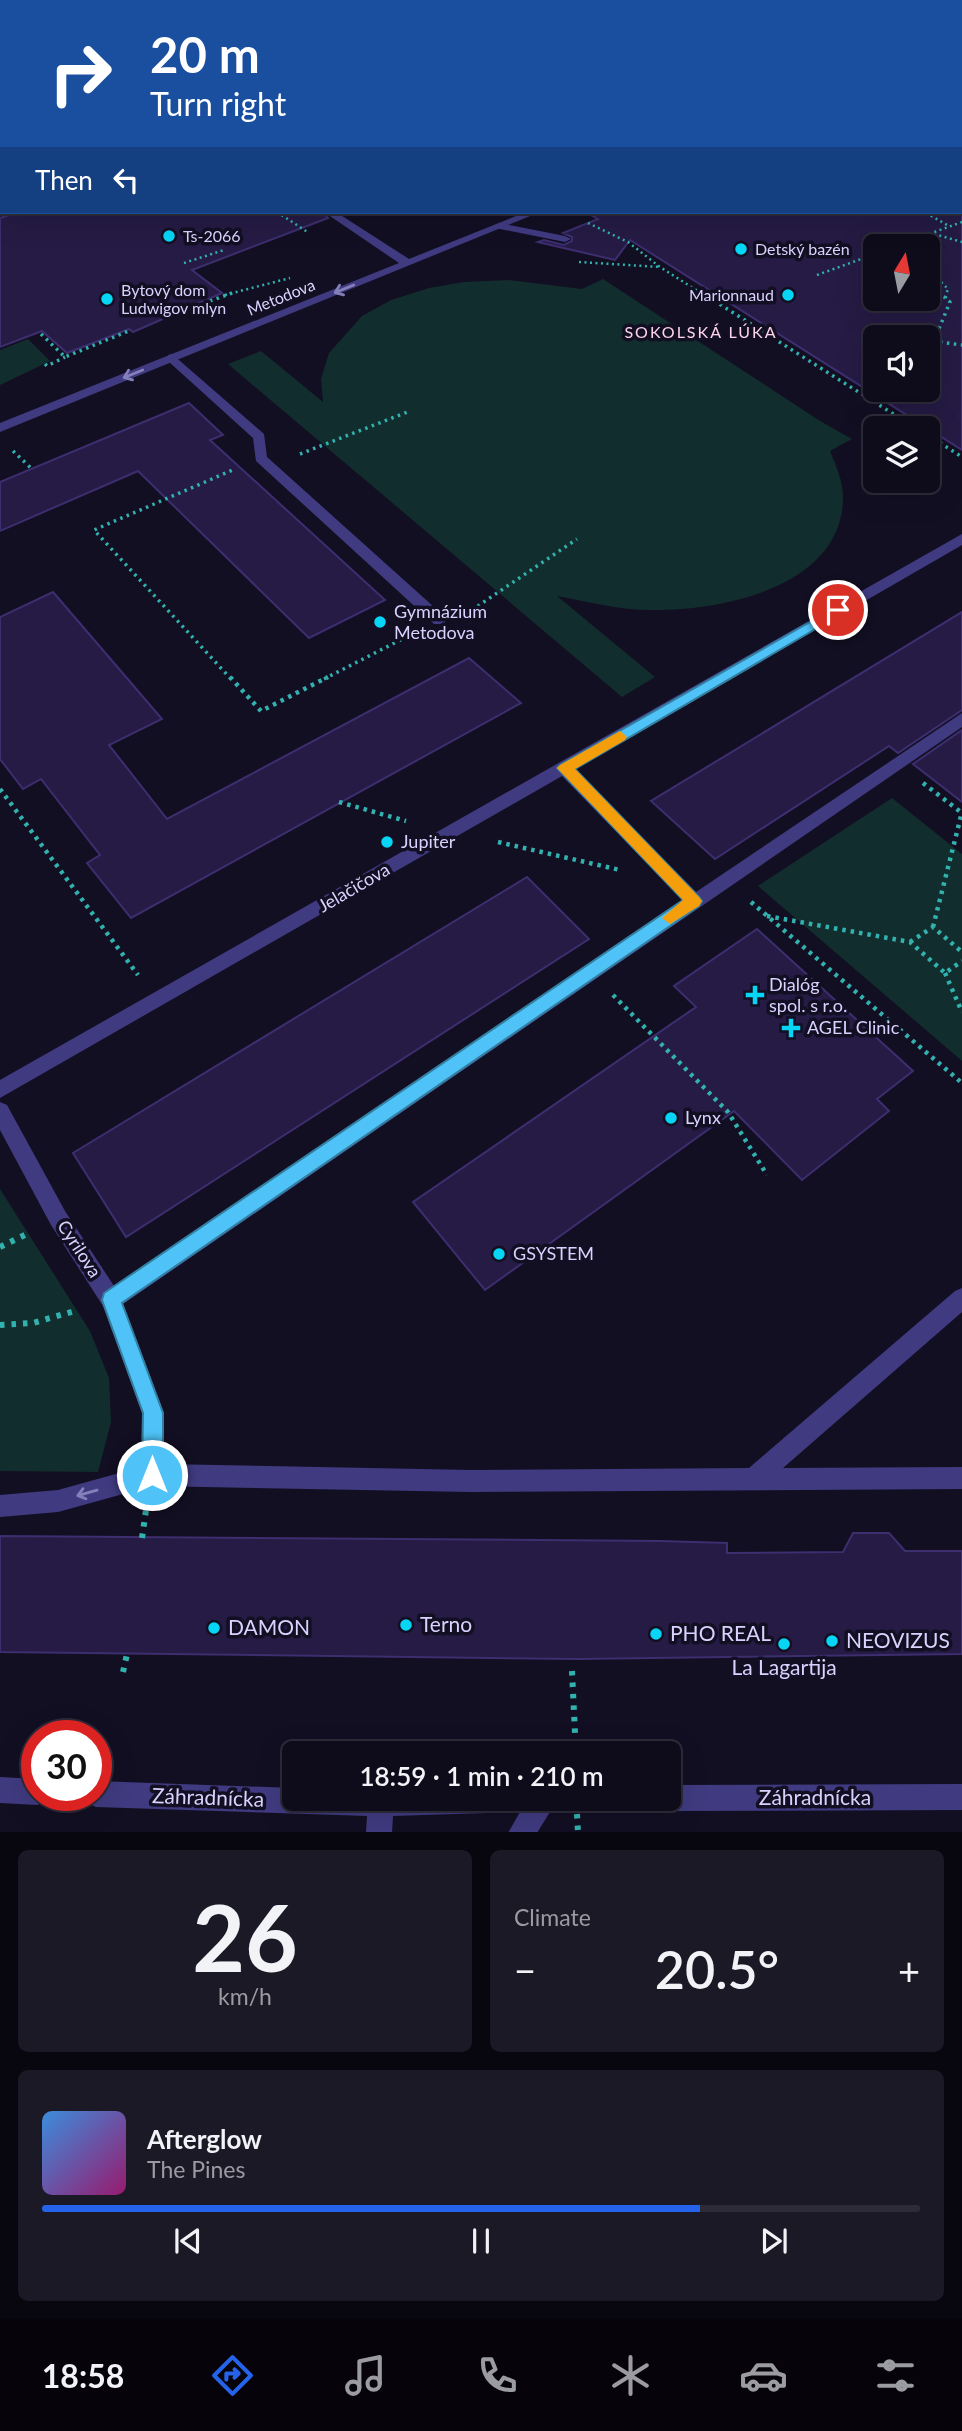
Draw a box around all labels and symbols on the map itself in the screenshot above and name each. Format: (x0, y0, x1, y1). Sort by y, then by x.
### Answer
place label: Ts-2066 (183, 226, 241, 245)
marker: Ts-2066 (161, 228, 177, 244)
north arrow (863, 234, 940, 312)
place label: Detský bazén (755, 239, 850, 258)
marker: Detský bazén (733, 241, 749, 257)
street label: Metodova (244, 274, 318, 319)
place label: Bytový dom Ludwigov mlyn (121, 280, 226, 317)
one-way arrow (333, 284, 355, 297)
place label: Marionnaud (689, 285, 774, 304)
marker: Marionnaud (780, 287, 796, 303)
marker: Bytový dom Ludwigov mlyn (99, 291, 115, 307)
district label: SOKOLSKÁ LÚKA (624, 322, 778, 341)
one-way arrow (122, 369, 144, 382)
pin (808, 580, 868, 640)
place label: Gymnázium Metodova (394, 600, 487, 643)
marker: Gymnázium Metodova (372, 614, 388, 630)
place label: Jupiter (401, 830, 456, 852)
marker: Jupiter (379, 834, 395, 850)
street label: Jelačičova (314, 858, 393, 916)
place label: Dialóg spol. s r.o. (769, 973, 847, 1016)
marker: Dialóg spol. s r.o. (747, 987, 763, 1003)
place label: AGEL Clinic (807, 1016, 900, 1038)
marker: AGEL Clinic (781, 1018, 801, 1038)
place label: Lynx (685, 1106, 721, 1128)
marker: Lynx (663, 1110, 679, 1126)
street label: Cyrilova (53, 1216, 107, 1281)
place label: GSYSTEM (513, 1242, 594, 1264)
marker: GSYSTEM (491, 1246, 507, 1262)
position arrow (115, 1438, 189, 1512)
one-way arrow (76, 1488, 98, 1501)
place label: Terno (420, 1611, 472, 1636)
place label: DAMON (228, 1614, 310, 1639)
marker: Terno (398, 1617, 414, 1633)
marker: DAMON (206, 1620, 222, 1636)
place label: PHO REAL (670, 1620, 771, 1645)
marker: PHO REAL (648, 1626, 664, 1642)
place label: NEOVIZUS (846, 1627, 950, 1652)
marker: NEOVIZUS (824, 1633, 840, 1649)
marker: La Lagartija (776, 1636, 792, 1652)
place label: La Lagartija (731, 1654, 837, 1679)
speed limit sign: 30 (21, 1720, 112, 1811)
street label: Záhradnícka (152, 1782, 265, 1811)
street label: Záhradnícka (759, 1784, 871, 1809)

